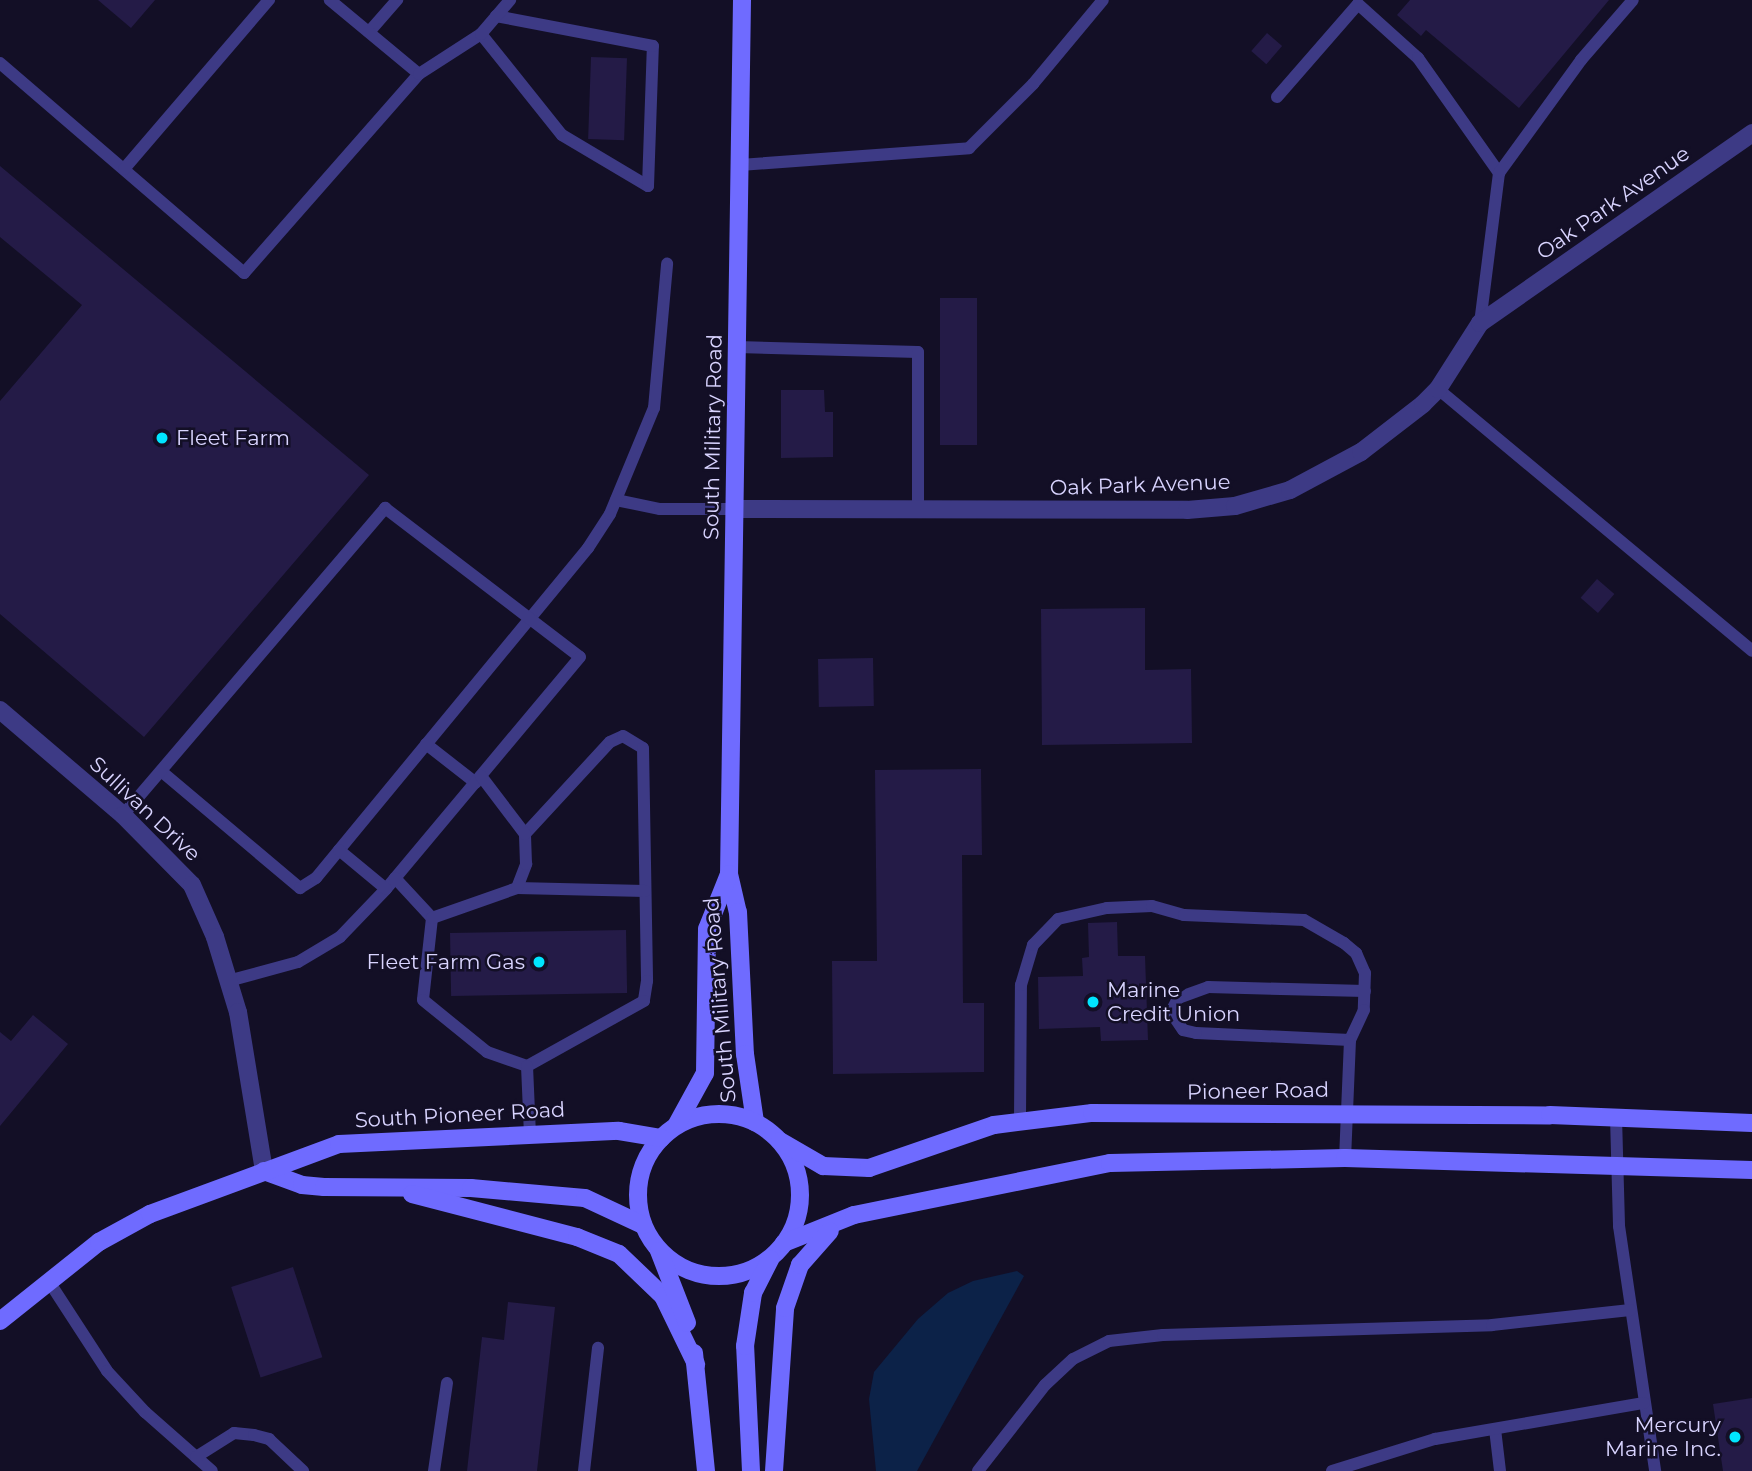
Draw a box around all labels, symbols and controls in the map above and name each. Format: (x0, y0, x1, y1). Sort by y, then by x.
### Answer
street label: Oak Park Avenue (1532, 141, 1694, 265)
street label: South Military Road (699, 334, 727, 540)
place label: Fleet Farm (176, 425, 290, 451)
marker: Fleet Farm (154, 430, 170, 446)
street label: Oak Park Avenue (1049, 469, 1231, 501)
street label: Sullivan Drive (84, 751, 206, 867)
street label: South Military Road (698, 896, 742, 1104)
place label: Fleet Farm Gas (367, 949, 525, 975)
marker: Fleet Farm Gas (531, 954, 547, 970)
place label: Marine Credit Union (1107, 977, 1240, 1027)
marker: Marine Credit Union (1085, 994, 1101, 1010)
street label: Pioneer Road (1187, 1077, 1329, 1105)
street label: South Pioneer Road (354, 1097, 566, 1133)
place label: Mercury Marine Inc. (1605, 1412, 1721, 1462)
marker: Mercury Marine Inc. (1727, 1429, 1743, 1445)

